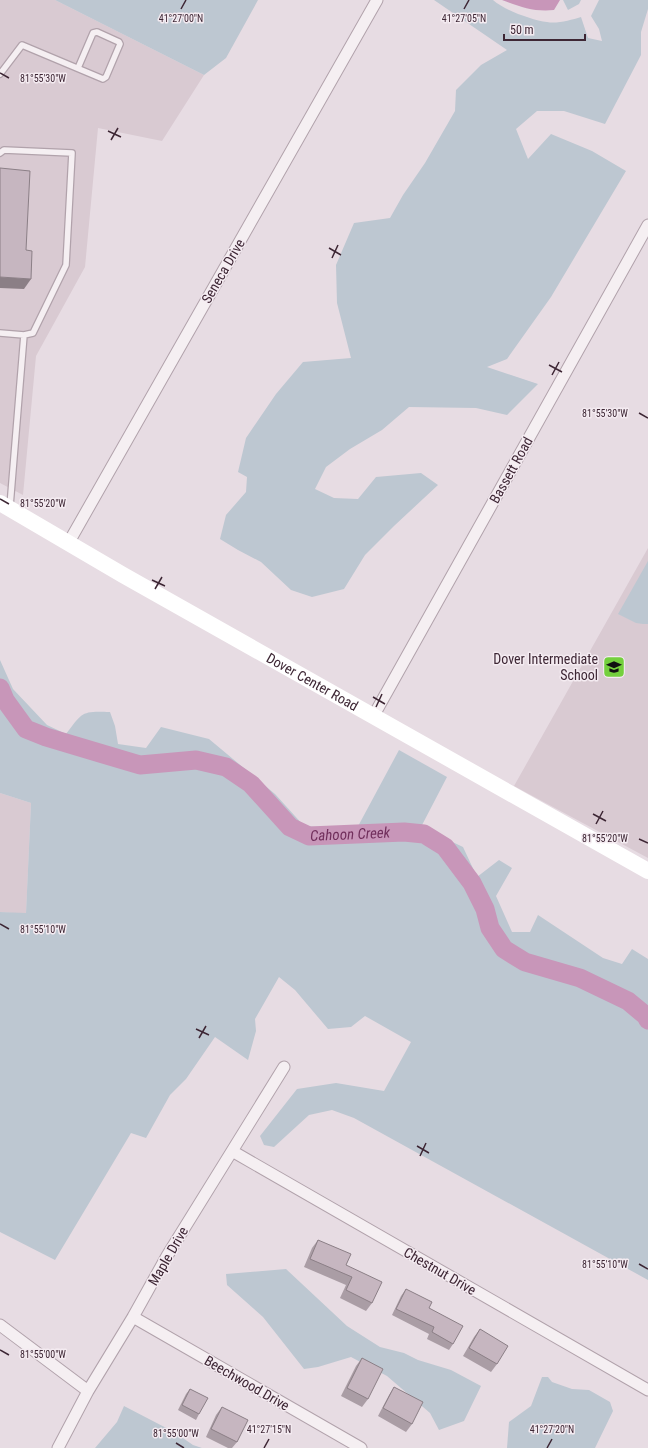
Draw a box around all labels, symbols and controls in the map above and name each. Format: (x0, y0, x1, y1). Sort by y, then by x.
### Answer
text: 41°27'00"N (159, 13, 203, 24)
text: 41°27'05"N (442, 13, 486, 24)
scale bar (504, 16, 585, 42)
text: 50 m (510, 23, 534, 37)
text: 81°55'30"W (20, 73, 66, 84)
street label: Seneca Drive (198, 236, 248, 306)
text: 81°55'30"W (582, 408, 628, 419)
street label: Bassett Road (486, 434, 536, 506)
text: 81°55'20"W (20, 498, 66, 509)
street label: Dover Center Road (264, 650, 361, 714)
place label: Dover Intermediate School (493, 651, 598, 683)
school or university icon: Dover Intermediate School (601, 654, 627, 680)
water label: Cahoon Creek (310, 824, 391, 845)
text: 81°55'20"W (582, 833, 628, 844)
text: 81°55'10"W (20, 924, 66, 935)
street label: Maple Drive (145, 1223, 191, 1288)
street label: Chestnut Drive (401, 1244, 479, 1298)
text: 81°55'10"W (582, 1259, 628, 1270)
text: 81°55'00"W (20, 1349, 66, 1360)
street label: Beechwood Drive (202, 1352, 293, 1414)
text: 41°27'15"N (247, 1424, 291, 1435)
text: 41°27'20"N (530, 1424, 574, 1435)
text: 81°55'00"W (153, 1428, 199, 1439)

